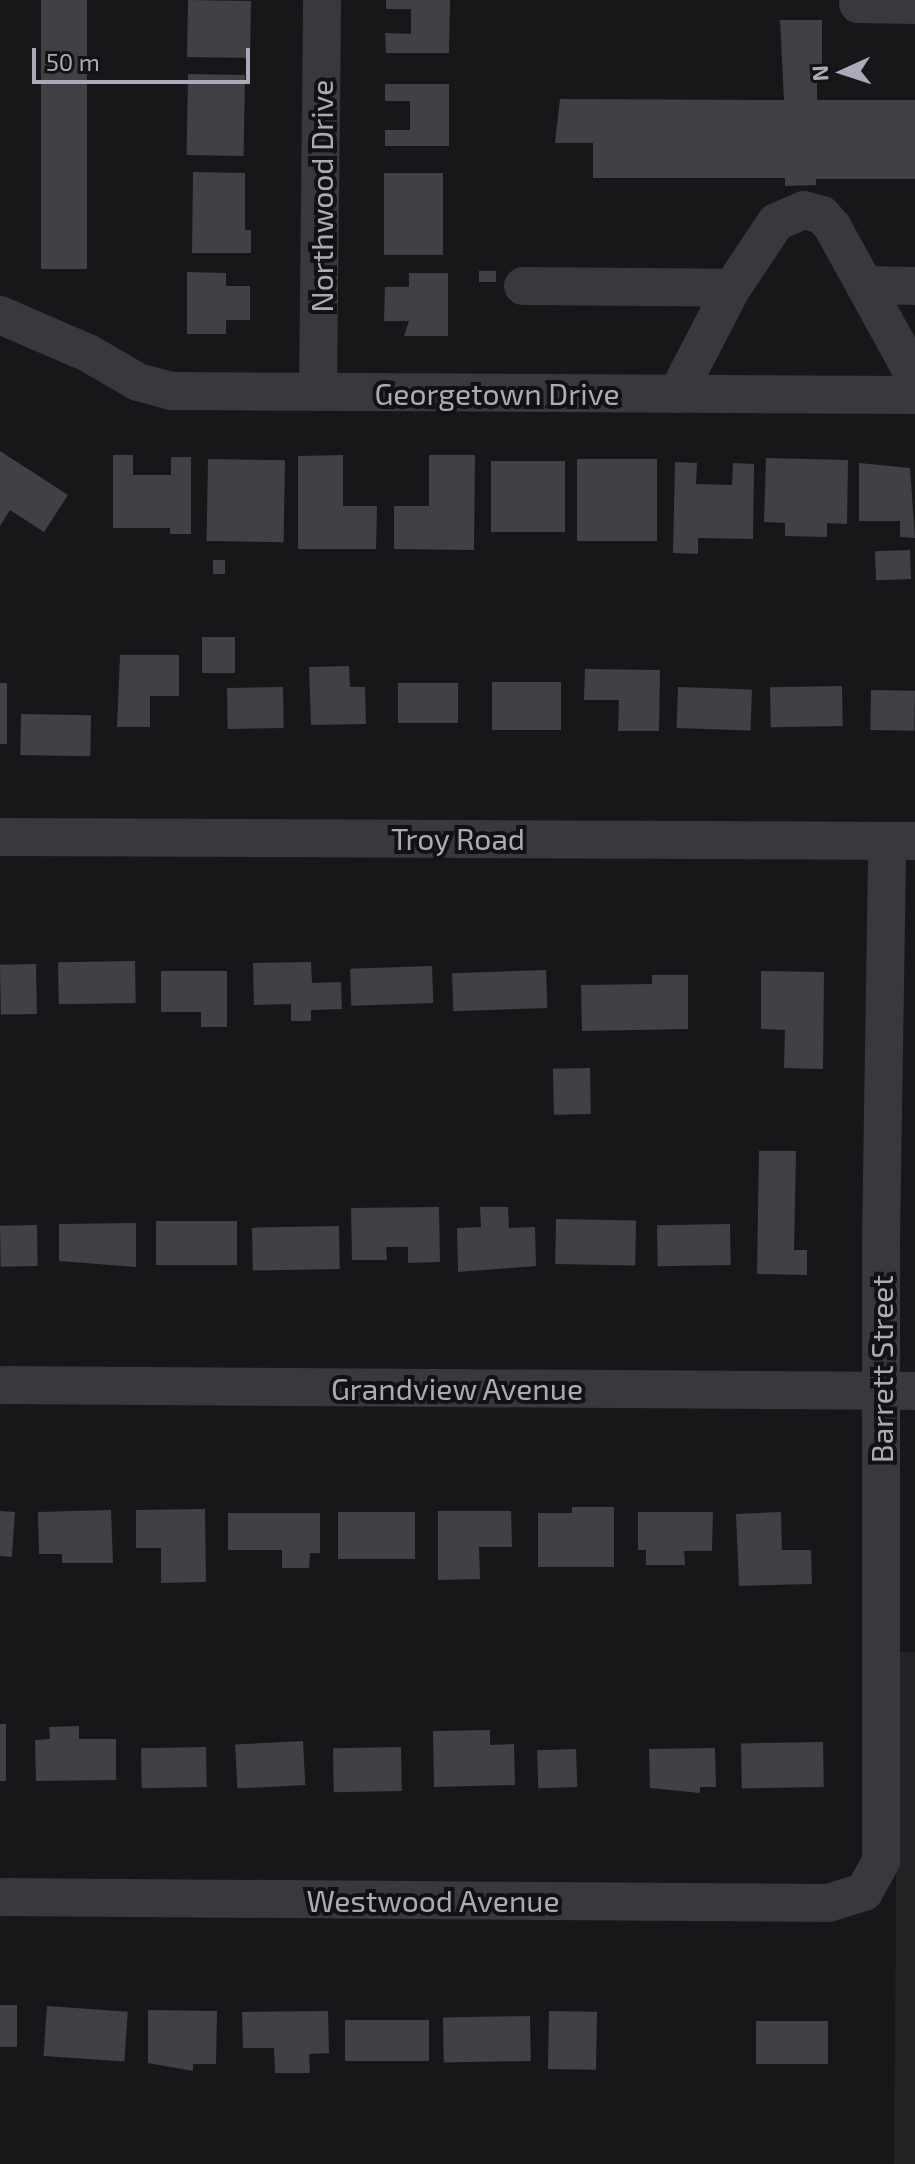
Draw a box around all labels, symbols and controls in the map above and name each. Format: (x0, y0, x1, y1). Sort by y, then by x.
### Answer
scale bar (36, 32, 254, 82)
north arrow (803, 32, 883, 112)
text: 50 m (46, 47, 100, 76)
text: N (806, 65, 832, 82)
street label: Northwood Drive (303, 80, 339, 312)
street label: Georgetown Drive (374, 375, 620, 411)
street label: Troy Road (391, 820, 525, 856)
street label: Barrett Street (863, 1275, 899, 1463)
street label: Grandview Avenue (330, 1370, 584, 1406)
street label: Westwood Avenue (306, 1882, 560, 1918)

